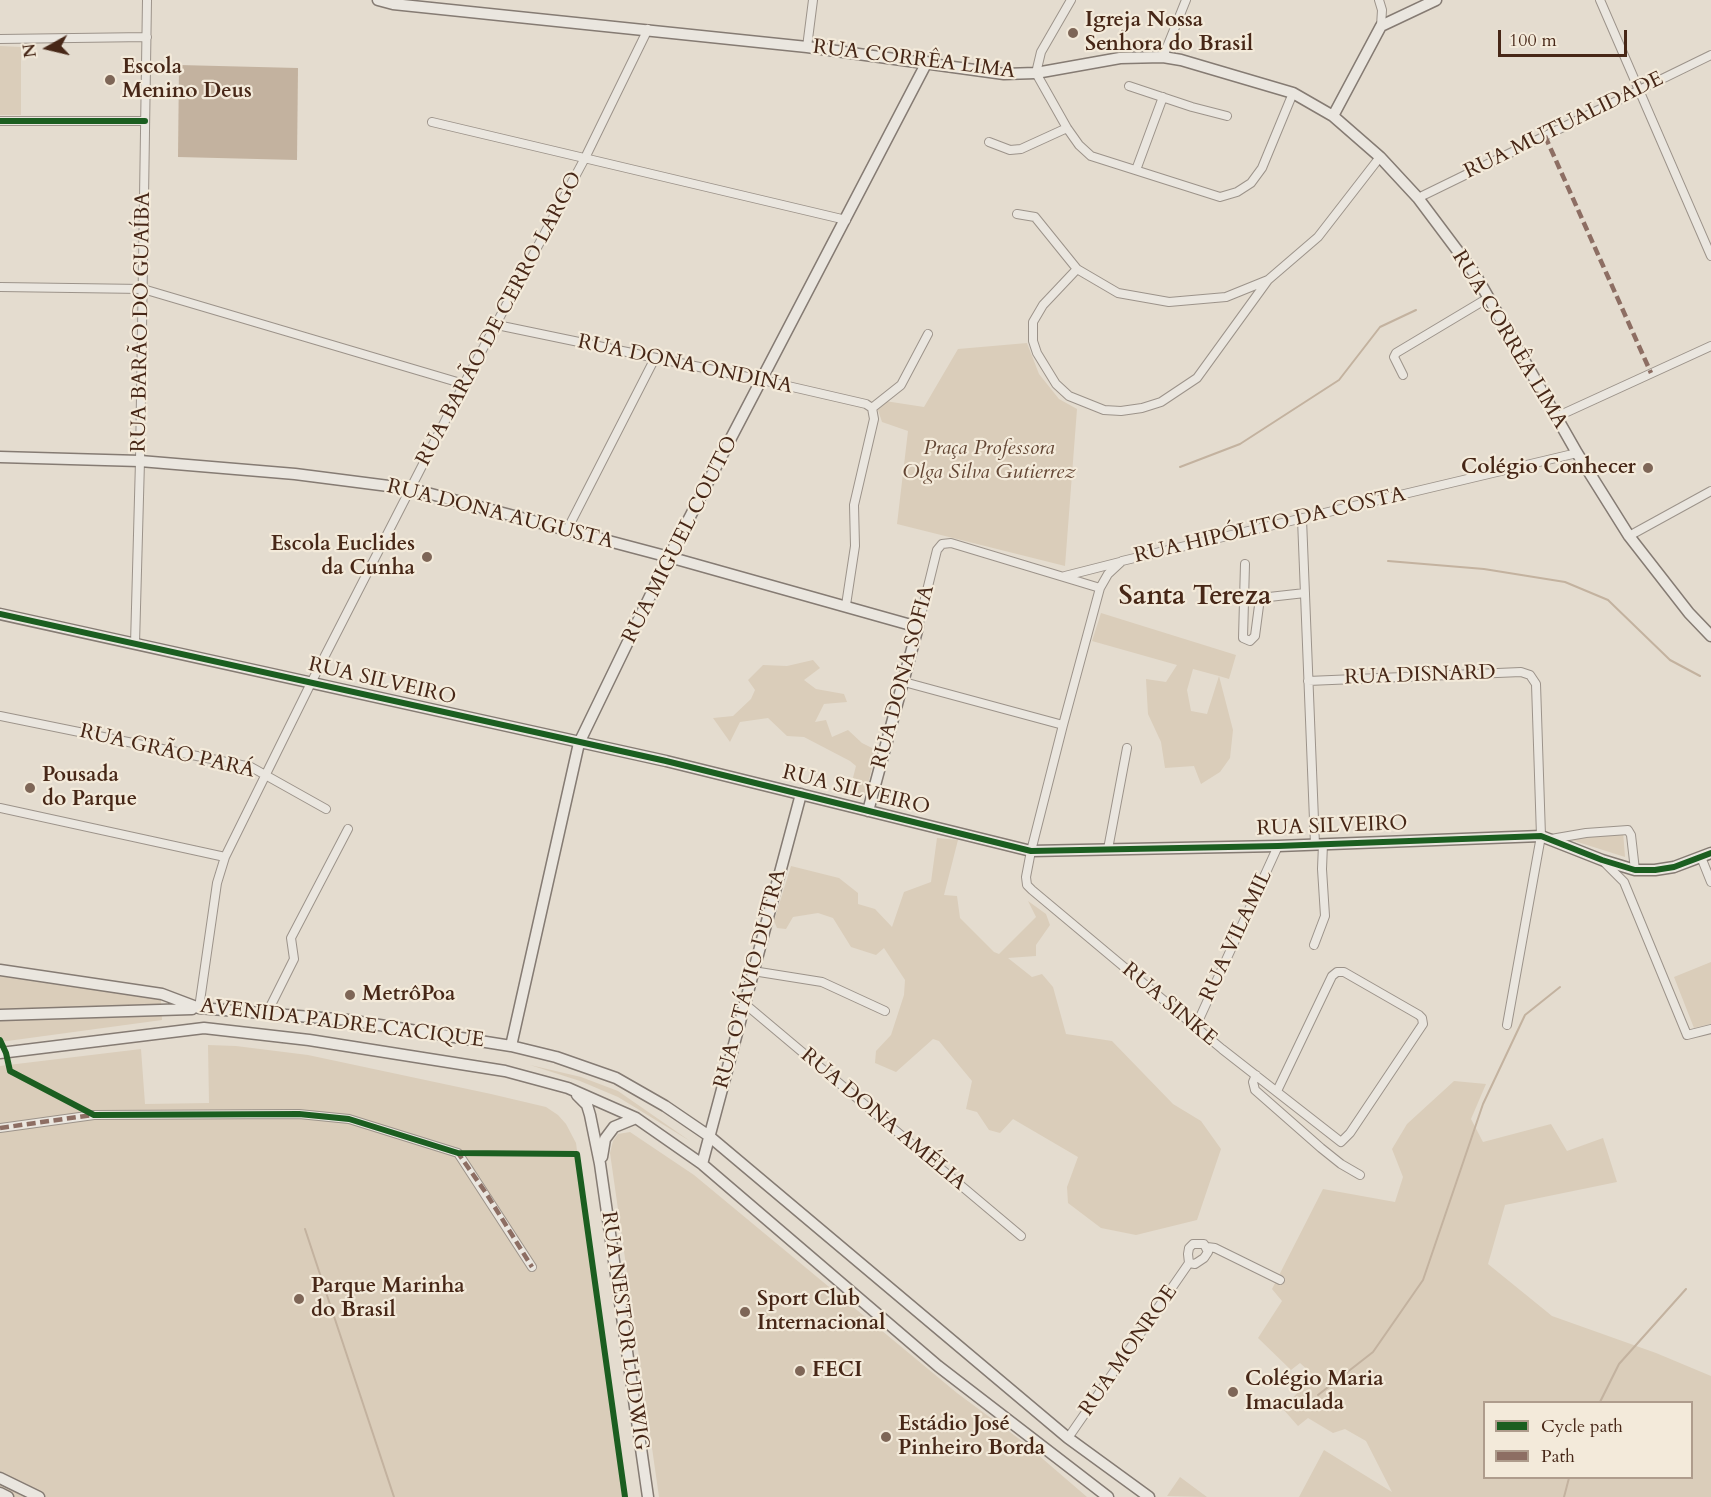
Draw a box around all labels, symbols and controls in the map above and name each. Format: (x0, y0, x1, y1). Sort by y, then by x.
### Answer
place label: Igreja Nossa Senhora do Brasil (1085, 8, 1253, 58)
north arrow (18, 18, 78, 78)
scale bar (1501, 18, 1630, 56)
marker: Igreja Nossa Senhora do Brasil (1066, 26, 1080, 40)
text: 100 m (1509, 28, 1557, 53)
street label: RUA CORRÊA LIMA (811, 35, 1017, 85)
text: N (18, 42, 42, 59)
place label: Escola Menino Deus (122, 55, 252, 105)
street label: RUA MUTUALIDADE (1460, 67, 1668, 185)
marker: Escola Menino Deus (103, 73, 117, 87)
street label: RUA BARÃO DE CERRO LARGO (412, 168, 588, 470)
street label: RUA BARÃO DO GUAÍBA (127, 191, 157, 453)
street label: RUA CORRÊA LIMA (1446, 246, 1572, 434)
street label: RUA DONA ONDINA (575, 330, 795, 400)
street label: RUA MIGUEL COUTO (618, 432, 744, 648)
park label: Praça Professora Olga Silva Gutierrez (902, 436, 1076, 486)
place label: Colégio Conhecer (1461, 455, 1636, 481)
marker: Colégio Conhecer (1641, 461, 1655, 475)
street label: RUA DONA AUGUSTA (384, 475, 616, 555)
street label: RUA HIPÓLITO DA COSTA (1132, 483, 1408, 569)
place label: Escola Euclides da Cunha (270, 532, 415, 582)
marker: Escola Euclides da Cunha (420, 550, 434, 564)
district label: Santa Tereza (1118, 582, 1272, 614)
street label: RUA DONA SOFIA (867, 583, 941, 771)
street label: RUA SILVEIRO (306, 653, 458, 711)
street label: RUA DISNARD (1344, 661, 1496, 691)
street label: RUA GRÃO PARÁ (77, 720, 257, 784)
street label: RUA SILVEIRO (780, 761, 932, 821)
place label: Pousada do Parque (42, 763, 137, 813)
marker: Pousada do Parque (23, 781, 37, 795)
street label: RUA SILVEIRO (1256, 812, 1408, 842)
street label: RUA OTÁVIO DUTRA (710, 866, 792, 1092)
street label: RUA VILAMIL (1196, 866, 1278, 1006)
street label: RUA SINKE (1116, 958, 1222, 1052)
place label: MetrôPoa (362, 982, 455, 1008)
marker: MetrôPoa (343, 988, 357, 1002)
street label: AVENIDA PADRE CACIQUE (198, 994, 486, 1054)
street label: RUA DONA AMÉLIA (795, 1043, 971, 1197)
street label: RUA NESTOR LUDWIG (595, 1210, 653, 1452)
place label: Parque Marinha do Brasil (311, 1274, 465, 1324)
street label: RUA MONROE (1075, 1281, 1183, 1421)
place label: Sport Club Internacional (757, 1287, 885, 1337)
marker: Parque Marinha do Brasil (292, 1292, 306, 1306)
marker: Sport Club Internacional (738, 1305, 752, 1319)
place label: FECI (812, 1358, 862, 1384)
marker: FECI (793, 1364, 807, 1378)
place label: Colégio Maria Imaculada (1245, 1367, 1384, 1417)
marker: Colégio Maria Imaculada (1226, 1385, 1240, 1399)
legend (1483, 1401, 1693, 1479)
place label: Estádio José Pinheiro Borda (898, 1412, 1045, 1462)
text: Cycle path (1541, 1414, 1623, 1439)
marker: Estádio José Pinheiro Borda (879, 1430, 893, 1444)
text: Path (1541, 1444, 1575, 1469)

